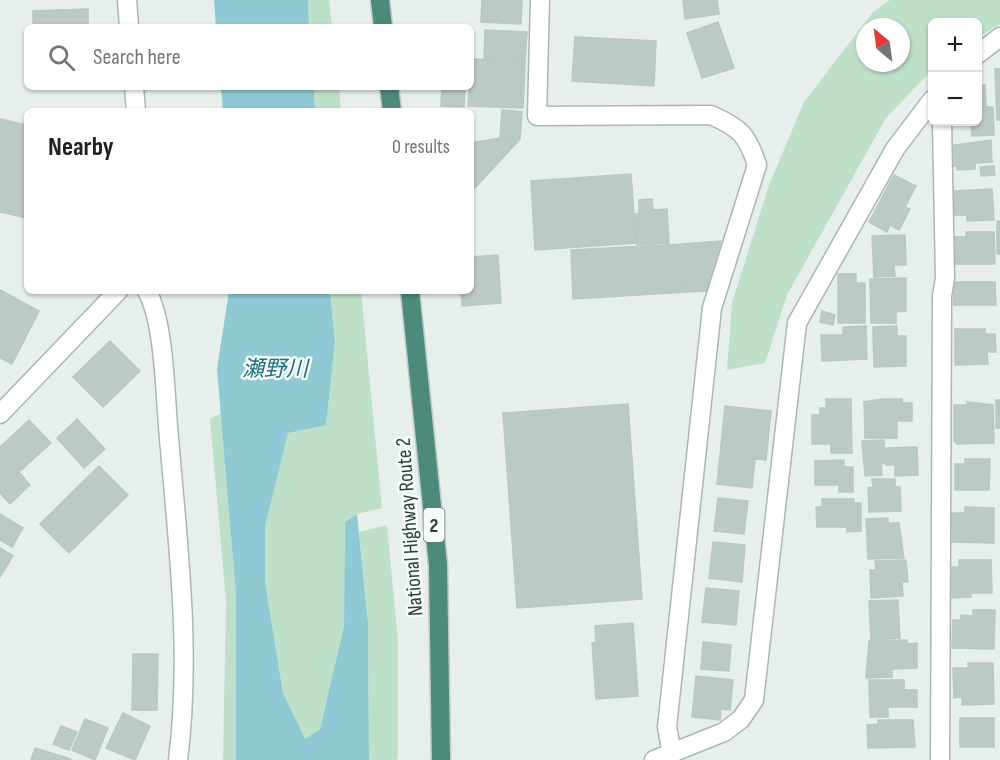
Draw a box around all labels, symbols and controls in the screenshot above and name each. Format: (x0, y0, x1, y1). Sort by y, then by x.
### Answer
north arrow (856, 18, 910, 72)
map controls (928, 18, 982, 126)
button: + (928, 18, 982, 72)
search box (24, 24, 474, 90)
icon: search (45, 41, 78, 74)
text: Search here (93, 44, 180, 71)
button: − (928, 72, 982, 126)
text: Nearby (48, 132, 114, 163)
text: 0 results (392, 135, 450, 159)
water label: 瀬野川 (242, 356, 310, 383)
street label: National Highway Route 2 (391, 437, 428, 617)
road number: 2 (424, 508, 444, 542)

